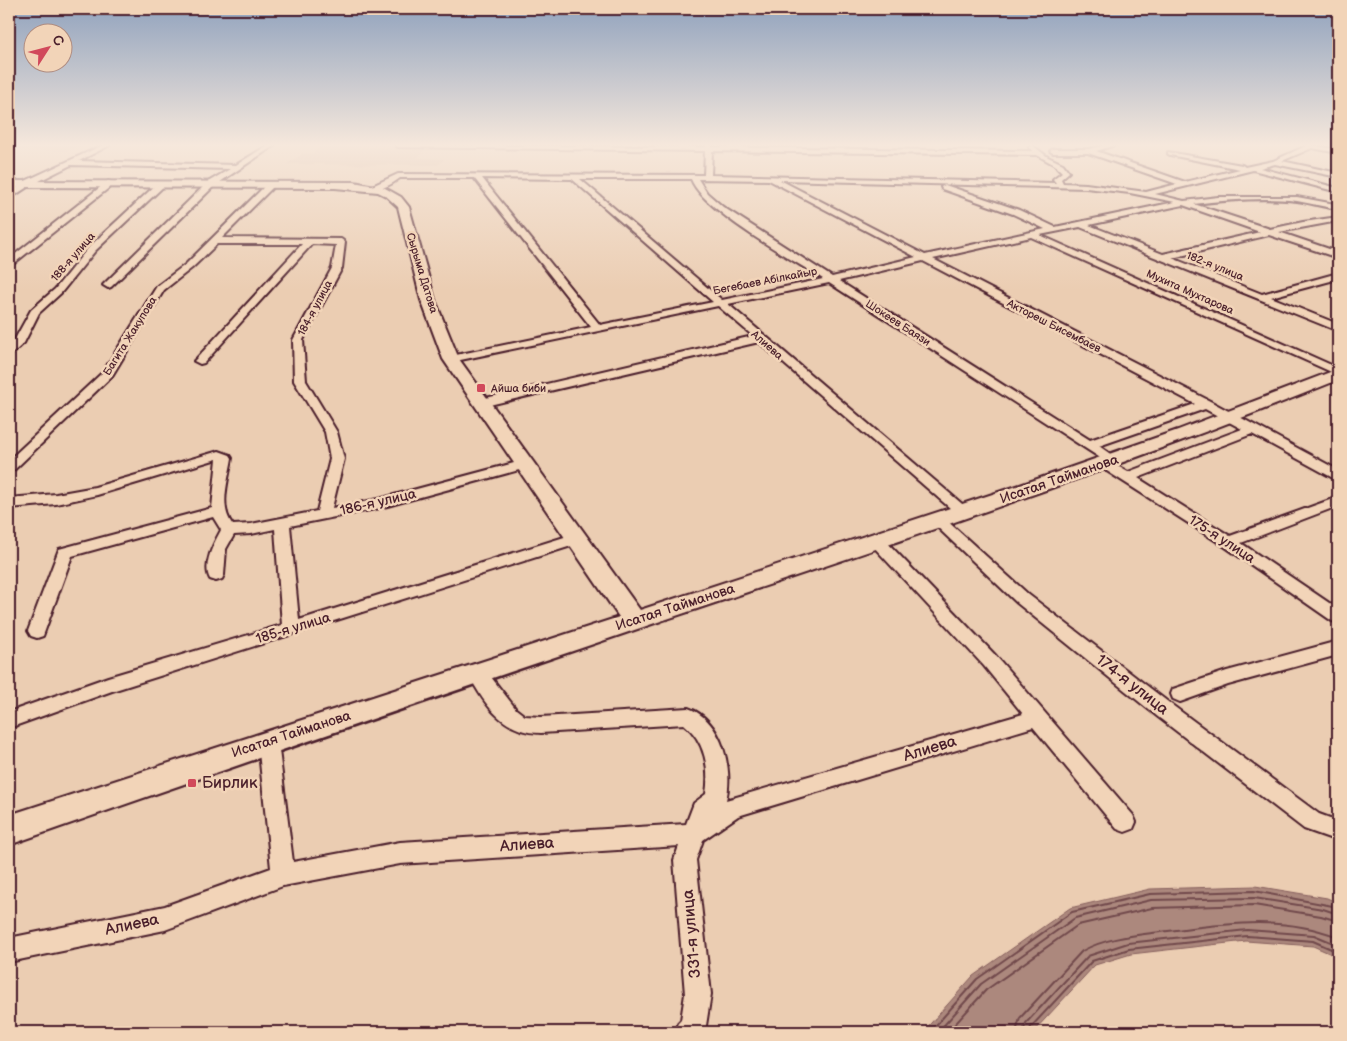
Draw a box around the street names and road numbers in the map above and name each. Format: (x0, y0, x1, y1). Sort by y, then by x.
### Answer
street label: 188-я улица (48, 229, 98, 284)
street label: Сырыма Датова (404, 231, 441, 315)
street label: 182-я улица (1184, 249, 1246, 284)
street label: Бегебаев Абілкайыр (712, 264, 819, 297)
street label: Мухита Мухтарова (1144, 267, 1236, 317)
street label: 184-я улица (295, 278, 335, 338)
street label: Багита Жакупова (101, 294, 160, 378)
street label: Актореш Бисембаев (1004, 296, 1103, 355)
street label: Шокеев Баязи (863, 297, 933, 349)
street label: Алиева (748, 327, 786, 363)
street label: Исатая Тайманова (997, 450, 1121, 507)
street label: 186-я улица (338, 485, 418, 519)
street label: 175-я улица (1186, 511, 1259, 567)
street label: Исатая Тайманова (613, 579, 737, 634)
street label: 185-я улица (254, 608, 333, 647)
street label: 174-я улица (1092, 651, 1173, 720)
street label: Исатая Тайманова (229, 706, 353, 761)
street label: Алиева (900, 732, 959, 766)
street label: Алиева (498, 834, 555, 856)
street label: 331-я улица (679, 888, 705, 979)
street label: Алиева (102, 910, 161, 940)

